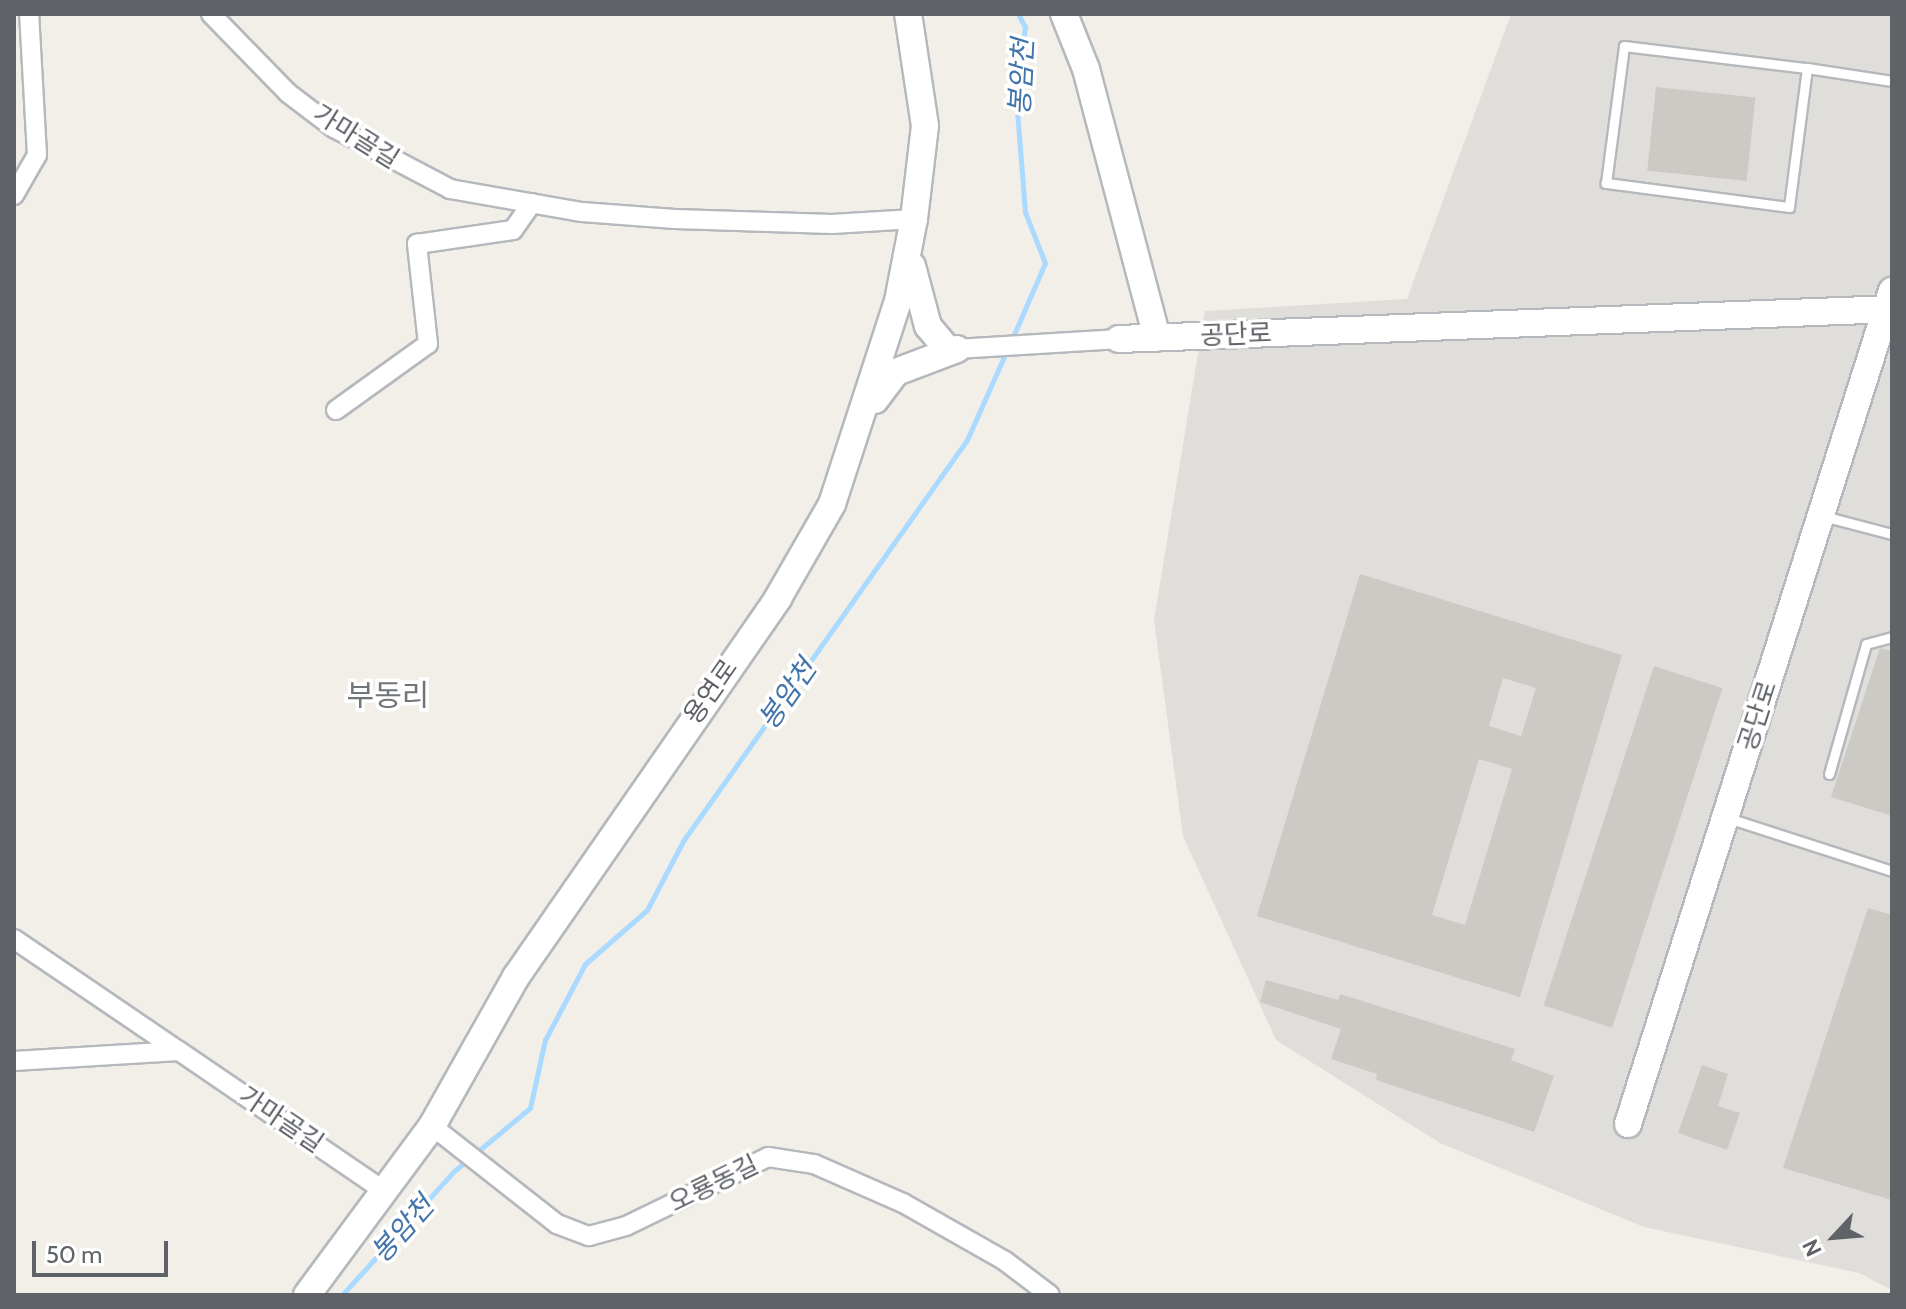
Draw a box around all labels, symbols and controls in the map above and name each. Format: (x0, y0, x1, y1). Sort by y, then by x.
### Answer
water label: 봉암천 (1002, 38, 1040, 116)
street label: 가마골길 (307, 98, 405, 176)
street label: 공단로 (1200, 318, 1272, 352)
water label: 봉암천 (751, 653, 823, 735)
street label: 용연로 (678, 654, 744, 730)
street label: 공단로 (1732, 677, 1784, 755)
district label: 부동리 (347, 678, 429, 714)
street label: 가마골길 (233, 1080, 329, 1160)
street label: 오룡동길 (664, 1149, 764, 1219)
water label: 봉암천 (364, 1189, 440, 1269)
north arrow (1794, 1197, 1874, 1277)
scale bar (36, 1225, 172, 1275)
text: N (1796, 1235, 1828, 1261)
text: 50 m (46, 1240, 102, 1269)

